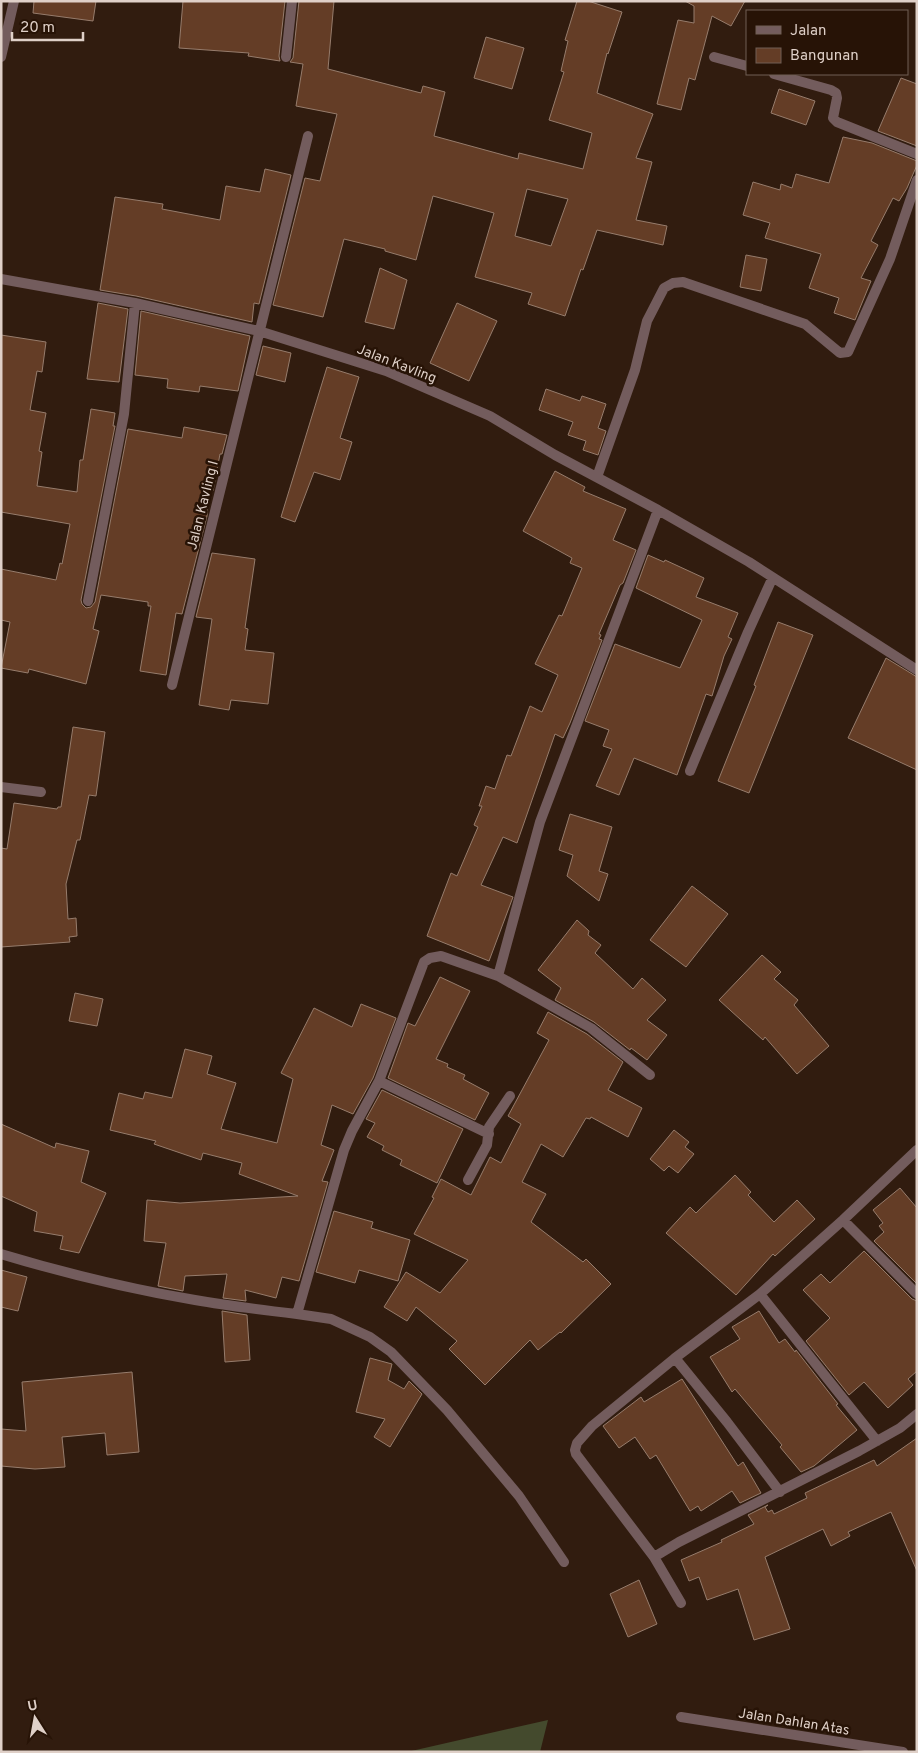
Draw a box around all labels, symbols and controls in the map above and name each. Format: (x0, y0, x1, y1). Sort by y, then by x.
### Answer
scale bar (12, 10, 84, 42)
legend (746, 10, 908, 75)
text: 20 m (20, 19, 55, 38)
text: Jalan (790, 22, 827, 41)
text: Bangunan (790, 47, 859, 66)
street label: Jalan Kavling (354, 341, 439, 387)
street label: Jalan Kavling I (184, 459, 223, 552)
north arrow (10, 1693, 60, 1743)
text: U (26, 1697, 39, 1716)
street label: Jalan Dahlan Atas (737, 1705, 850, 1740)

